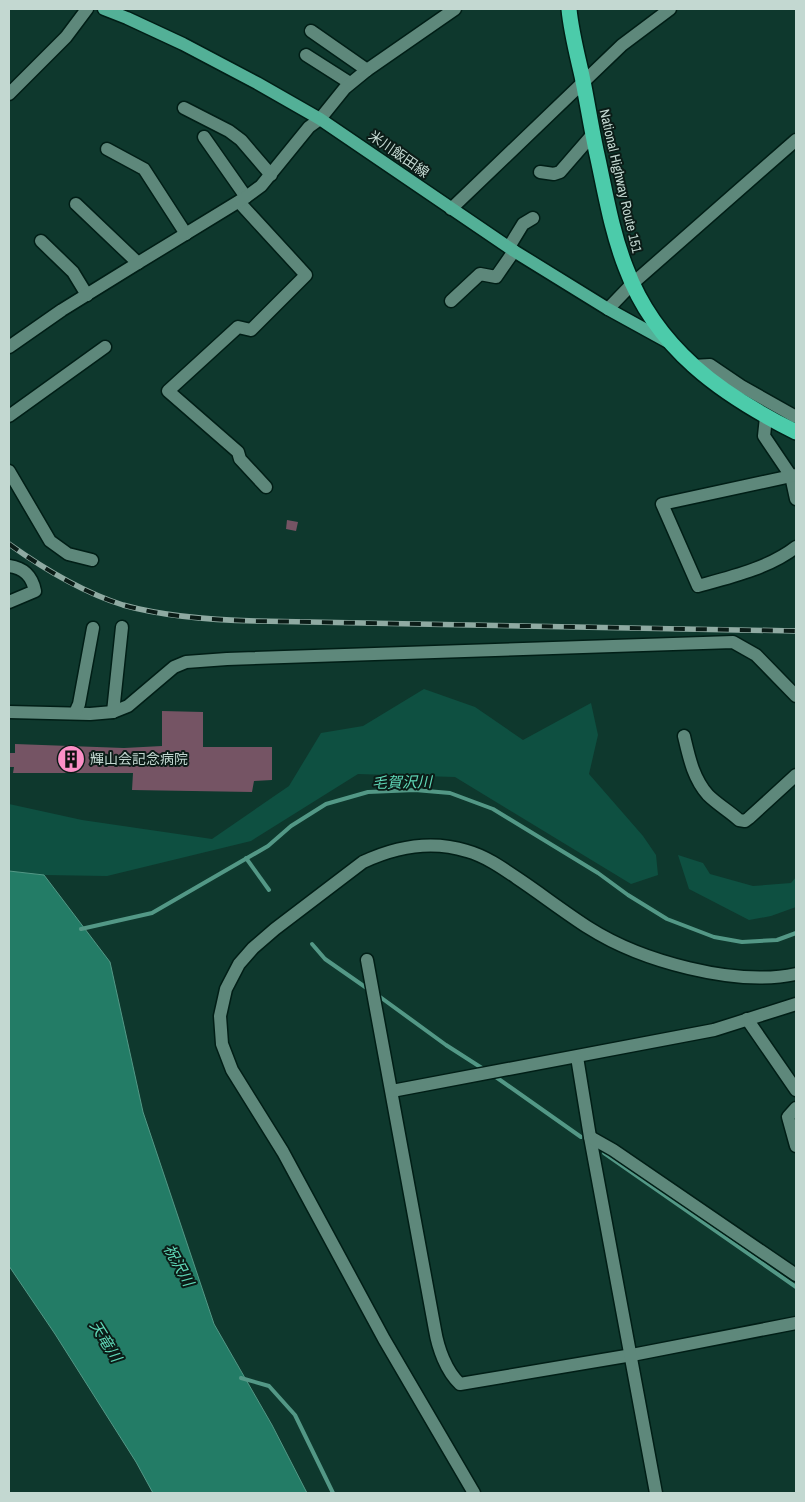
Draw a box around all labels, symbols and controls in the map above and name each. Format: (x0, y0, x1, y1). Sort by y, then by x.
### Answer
street label: National Highway Route 151 (596, 107, 646, 255)
street label: 米川飯田線 (365, 127, 433, 181)
building icon: 輝山会記念病院 (56, 744, 86, 774)
place label: 輝山会記念病院 (90, 750, 188, 768)
water label: 毛賀沢川 (372, 771, 434, 793)
water label: 祝沢川 (159, 1240, 200, 1292)
water label: 天竜川 (85, 1316, 128, 1367)

